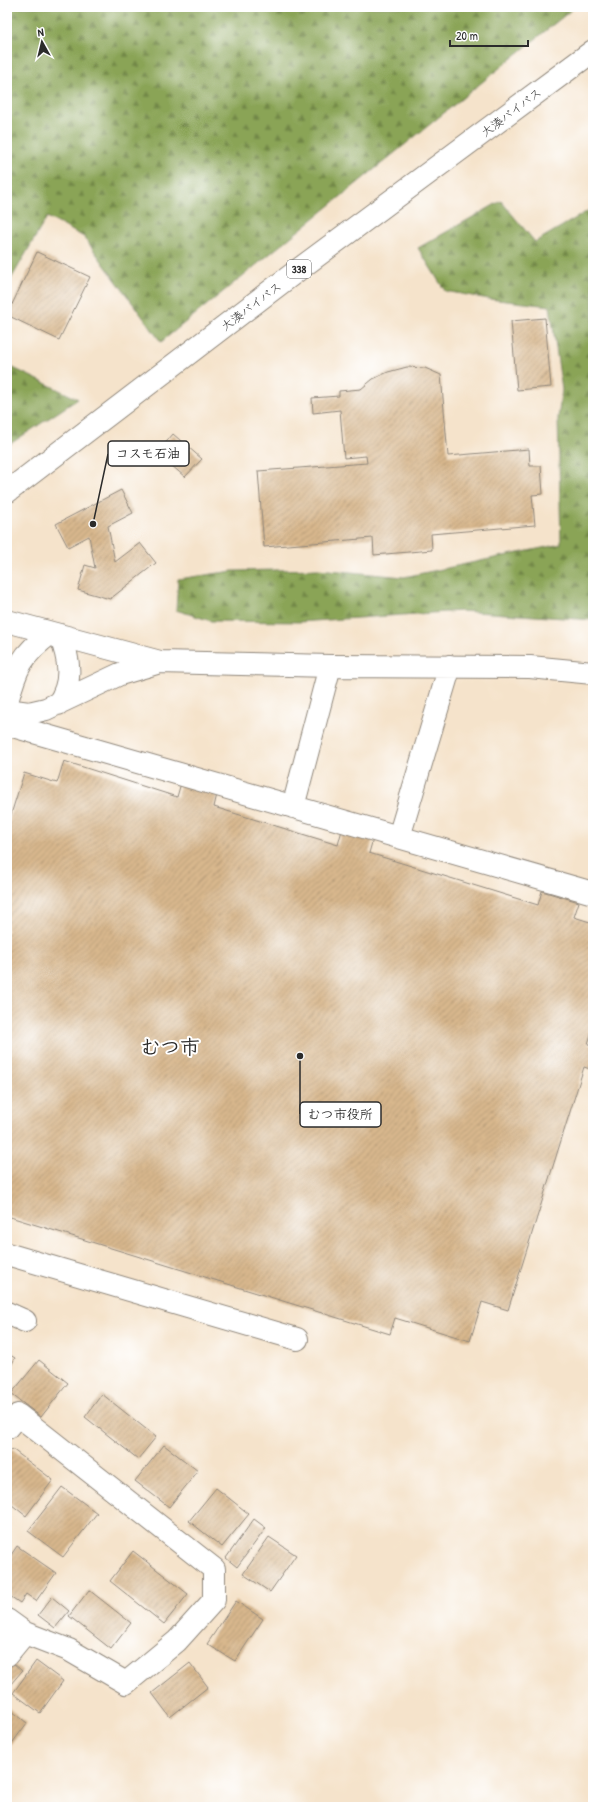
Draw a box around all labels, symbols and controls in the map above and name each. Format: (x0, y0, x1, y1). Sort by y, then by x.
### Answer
north arrow (22, 22, 62, 62)
scale bar (450, 22, 528, 48)
text: N (37, 25, 45, 39)
text: 20 m (456, 27, 478, 44)
street label: 大湊バイパス (477, 84, 545, 140)
road number: 338 (287, 260, 311, 278)
street label: 大湊バイパス (217, 278, 285, 334)
callout: コスモ石油 (108, 441, 189, 466)
text: コスモ石油 (116, 444, 180, 462)
district label: むつ市 (140, 1033, 200, 1060)
callout: むつ市役所 (300, 1102, 381, 1127)
text: むつ市役所 (307, 1105, 373, 1123)

